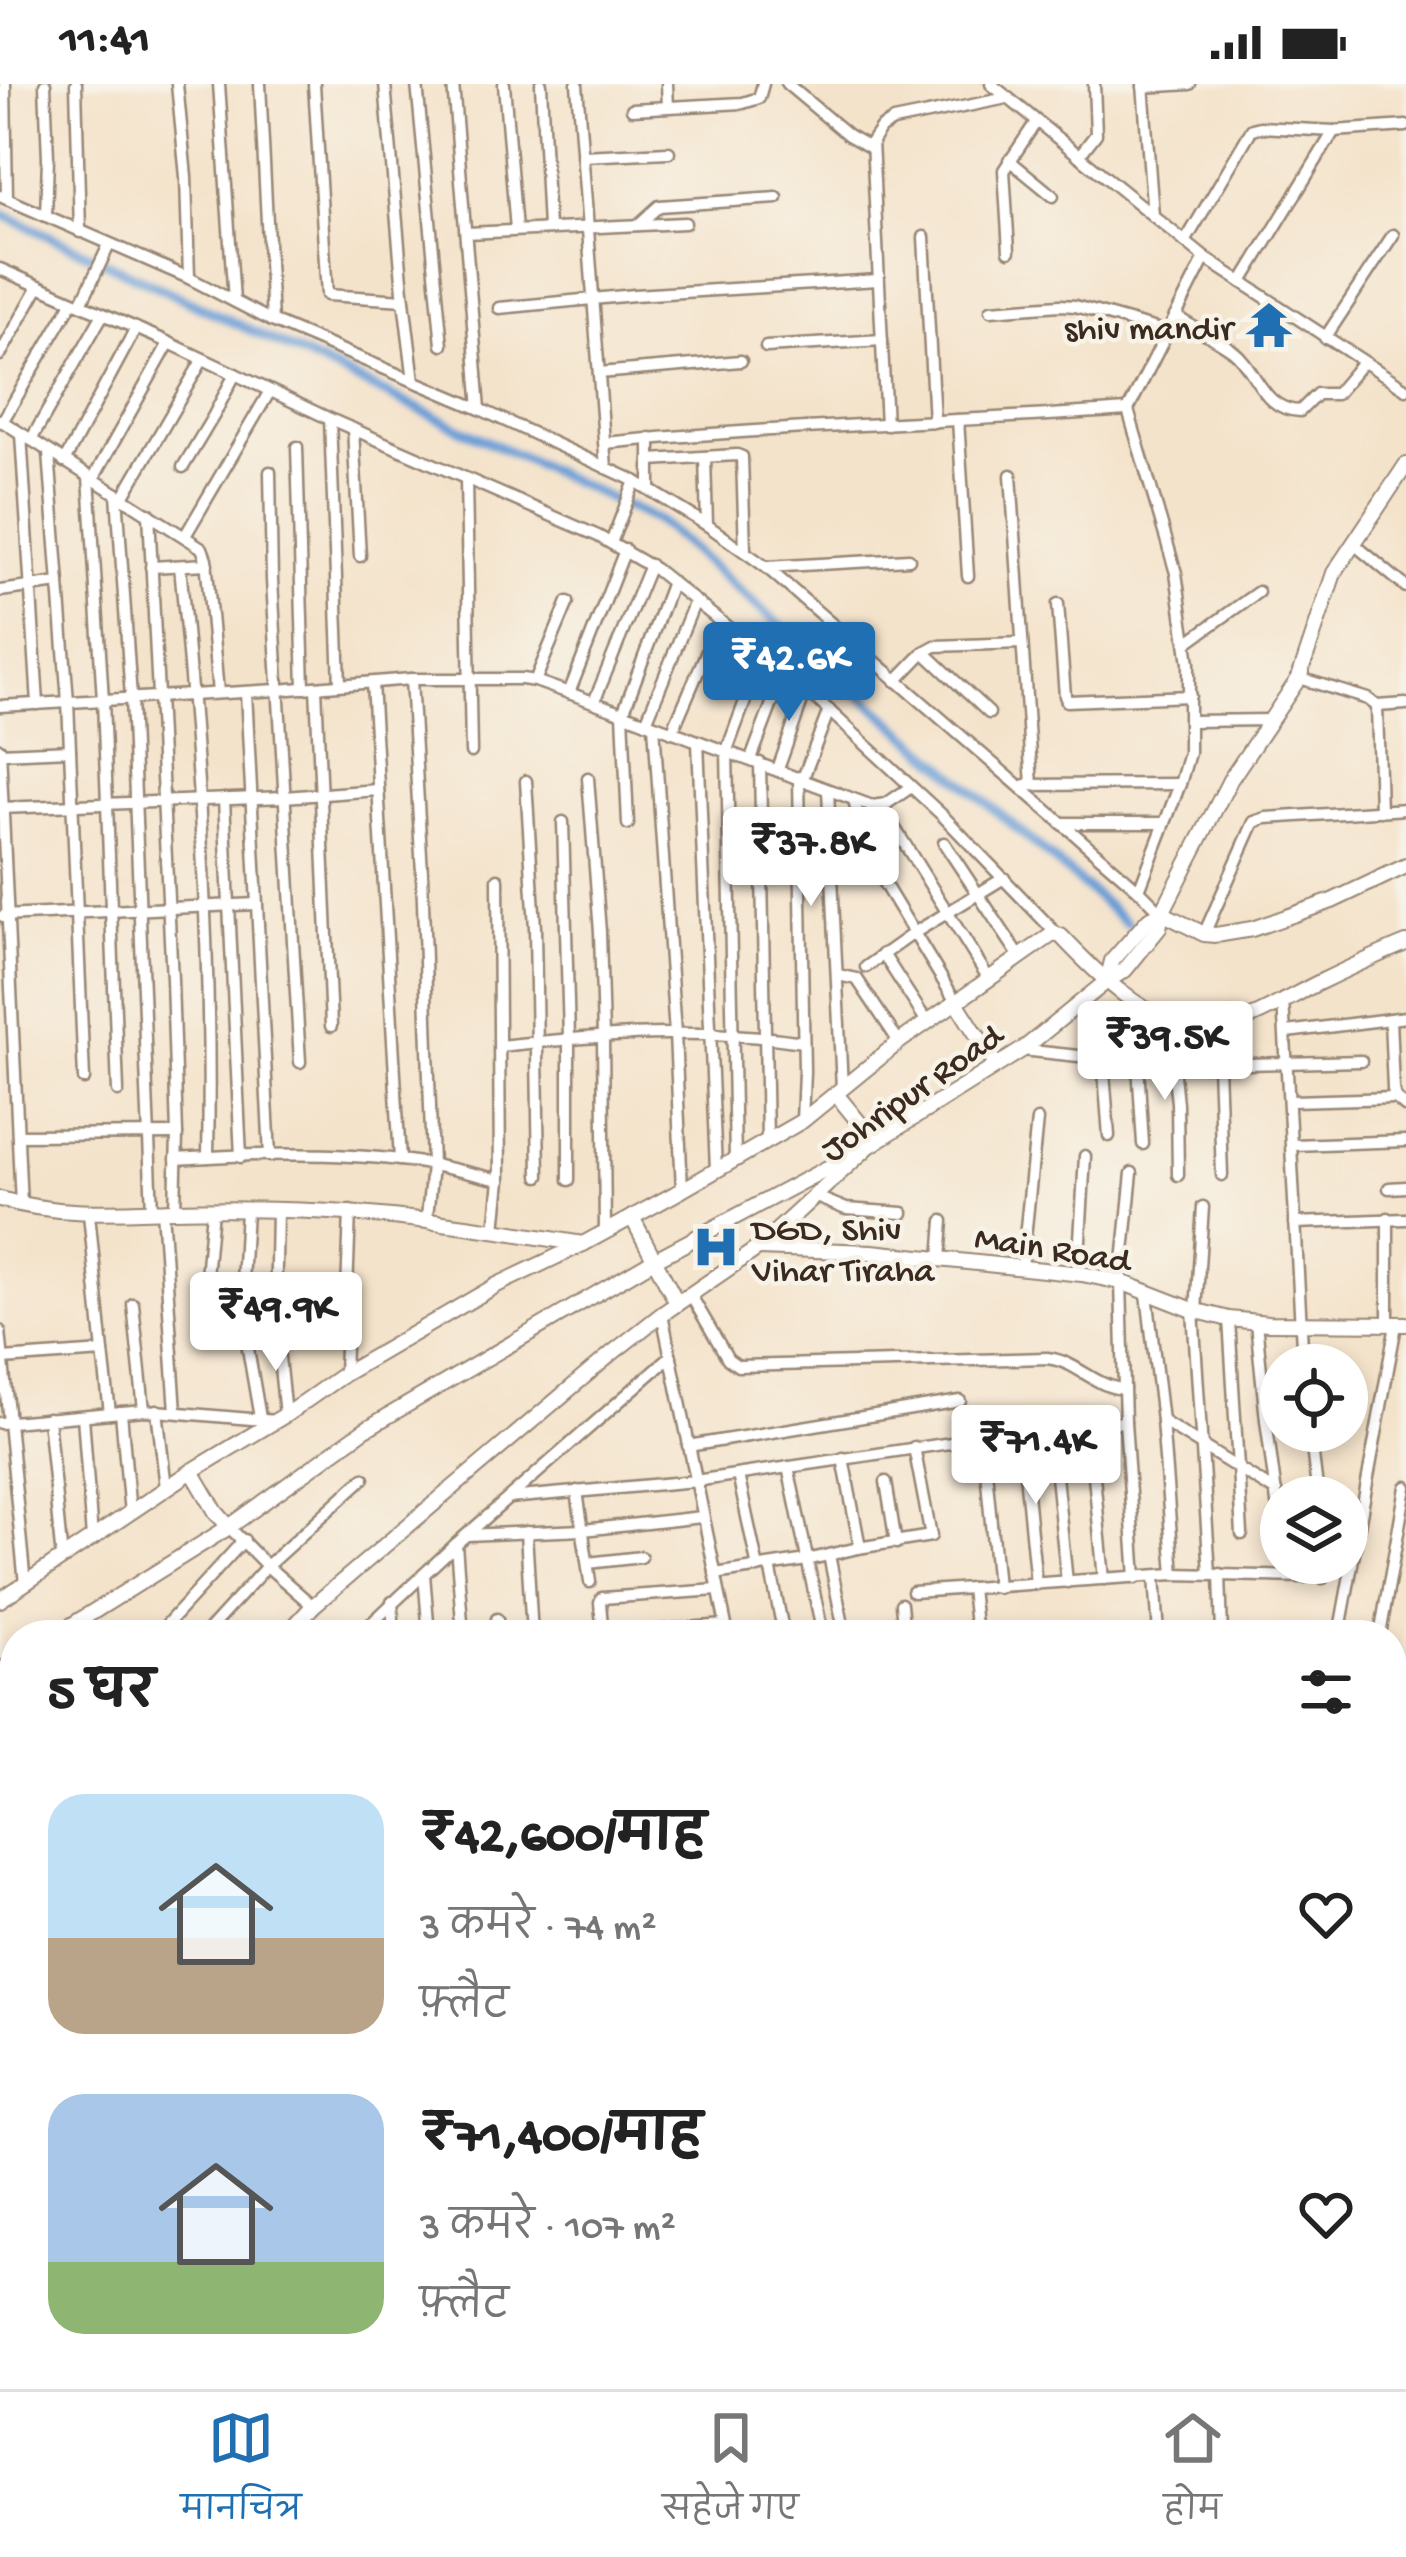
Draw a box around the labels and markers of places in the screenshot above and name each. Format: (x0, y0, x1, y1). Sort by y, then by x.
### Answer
temple icon: shiv mandir (1244, 300, 1294, 350)
place label: shiv mandir (1064, 310, 1236, 353)
pin: ₹42.6K (691, 622, 887, 724)
pin: ₹37.8K (713, 807, 909, 909)
pin: ₹39.5K (1067, 1001, 1263, 1103)
place label: DGD, Shiv Vihar Tiraha (750, 1211, 935, 1295)
hospital icon: DGD, Shiv Vihar Tiraha (691, 1222, 741, 1272)
pin: ₹49.9K (178, 1272, 374, 1374)
pin: ₹71.4K (938, 1405, 1134, 1507)

